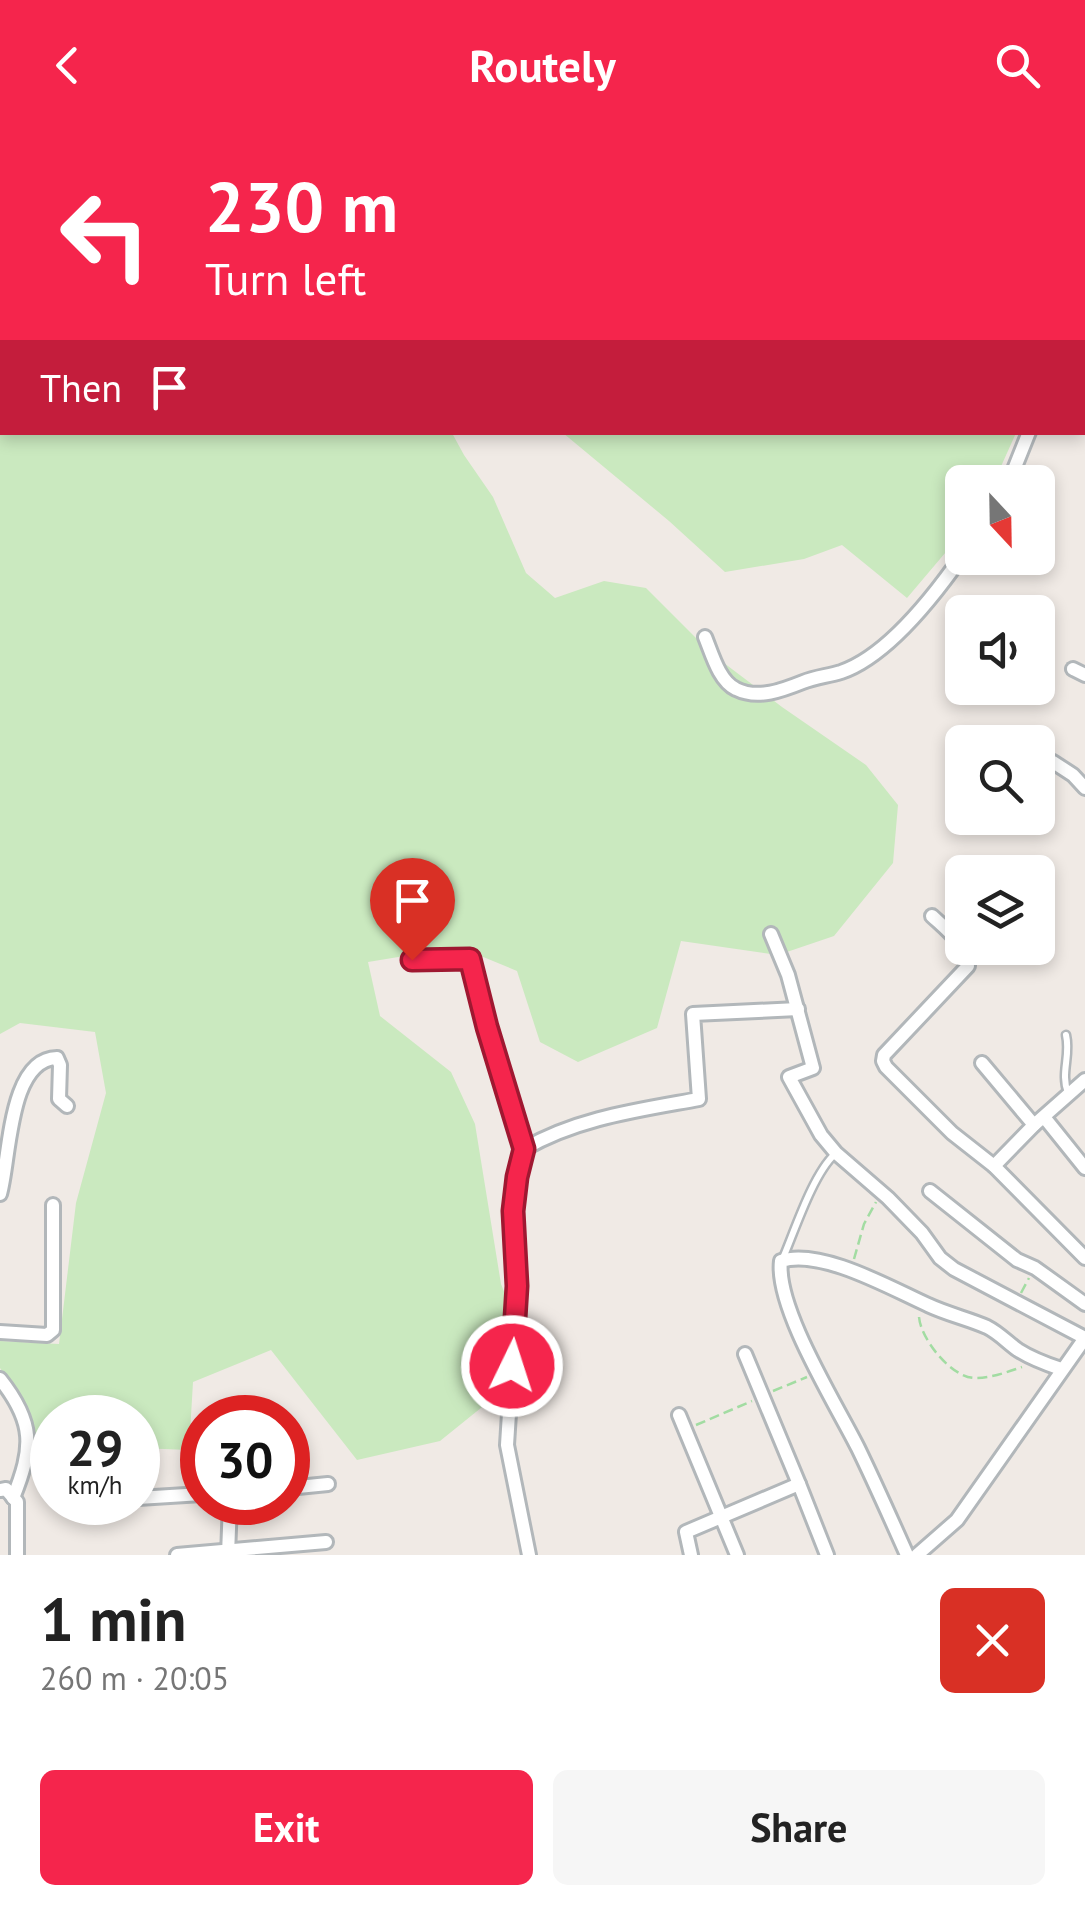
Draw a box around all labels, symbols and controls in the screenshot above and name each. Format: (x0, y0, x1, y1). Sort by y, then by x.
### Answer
text: Routely (469, 36, 616, 94)
icon: back (40, 38, 95, 93)
icon: search (990, 38, 1045, 93)
text: 230 m (205, 161, 398, 251)
icon: left (40, 170, 170, 300)
text: Turn left (205, 249, 366, 307)
icon: arrive (142, 360, 197, 415)
text: Then (40, 363, 122, 412)
north arrow (945, 465, 1055, 575)
map controls (945, 465, 1055, 965)
button: sound (945, 595, 1055, 705)
button: search (945, 725, 1055, 835)
button: layers (945, 855, 1055, 965)
pin (370, 858, 455, 961)
icon: arrive (385, 873, 440, 928)
position arrow (460, 1314, 564, 1418)
speed limit sign: 30 (180, 1395, 310, 1525)
text: 29 (67, 1415, 123, 1480)
text: km/h (68, 1469, 122, 1501)
text: 1 min (40, 1580, 186, 1658)
button: close (940, 1588, 1045, 1693)
text: 260 m · 20:05 (40, 1657, 229, 1699)
button: Exit (40, 1770, 533, 1885)
button: Share (553, 1770, 1045, 1885)

